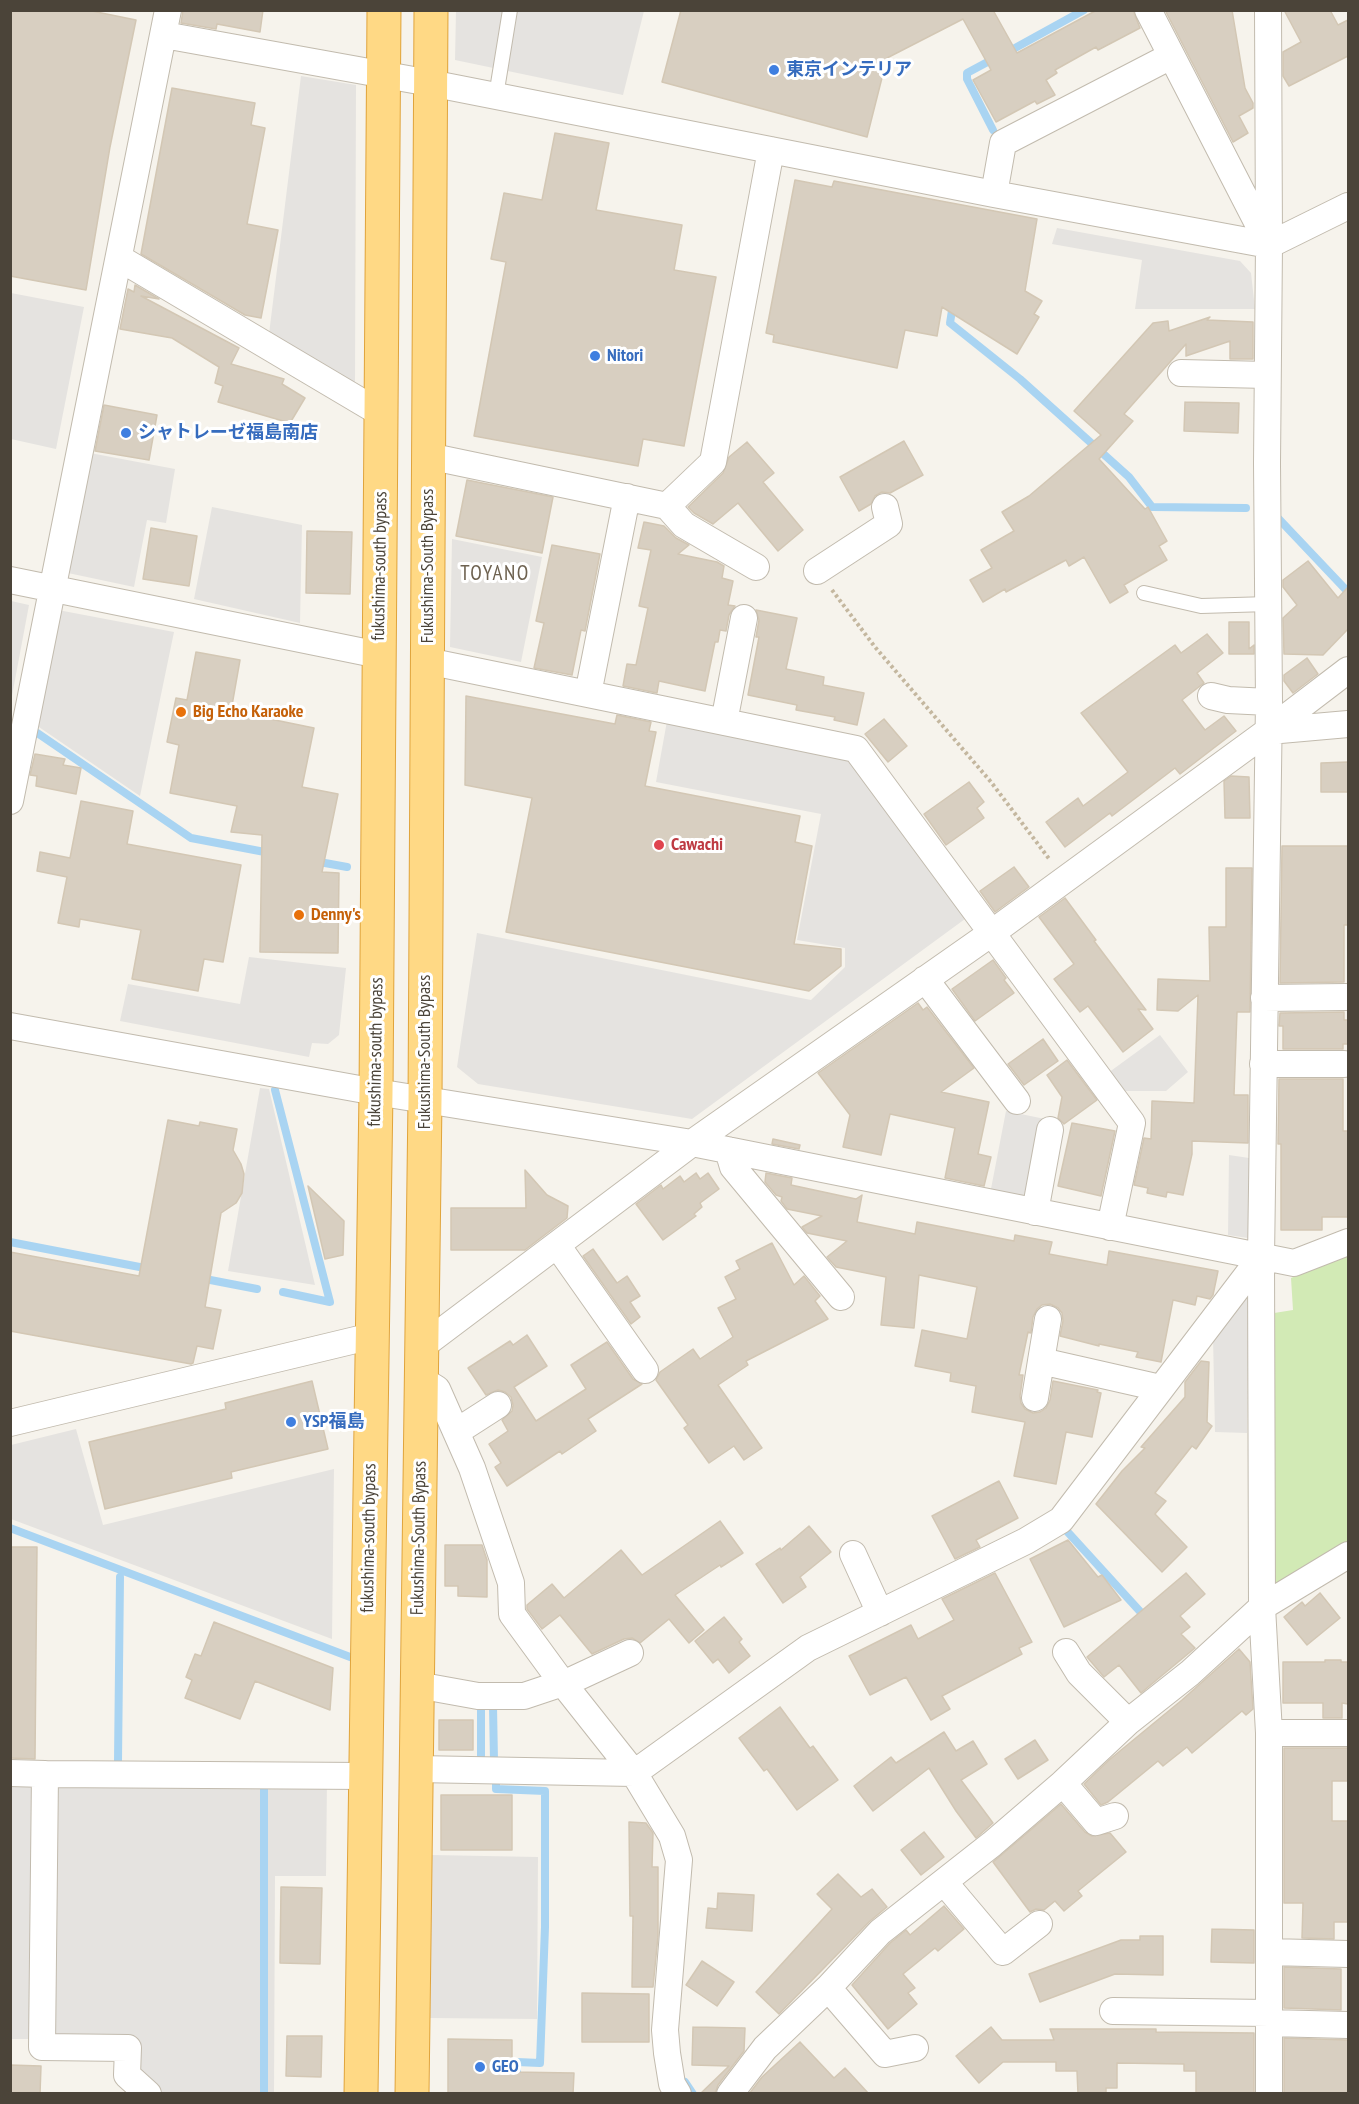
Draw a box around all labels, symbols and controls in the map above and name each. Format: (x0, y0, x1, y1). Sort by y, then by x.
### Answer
place label: 東京インテリア (786, 59, 912, 81)
marker: 東京インテリア (767, 63, 781, 77)
place label: Nitori (607, 345, 643, 367)
marker: Nitori (588, 349, 602, 363)
place label: シャトレーゼ福島南店 (138, 422, 318, 444)
marker: シャトレーゼ福島南店 (119, 426, 133, 440)
street label: Fukushima-South Bypass (417, 489, 439, 643)
street label: fukushima-south bypass (368, 491, 392, 641)
district label: TOYANO (460, 561, 530, 587)
place label: Big Echo Karaoke (193, 701, 304, 723)
marker: Big Echo Karaoke (174, 705, 188, 719)
place label: Cawachi (671, 834, 723, 856)
marker: Cawachi (652, 838, 666, 852)
place label: Denny's (311, 904, 361, 926)
marker: Denny's (292, 908, 306, 922)
street label: Fukushima-South Bypass (414, 975, 436, 1129)
street label: fukushima-south bypass (364, 977, 388, 1127)
place label: YSP福島 (303, 1411, 364, 1433)
marker: YSP福島 (284, 1415, 298, 1429)
street label: Fukushima-South Bypass (407, 1461, 431, 1615)
street label: fukushima-south bypass (357, 1463, 381, 1613)
place label: GEO (492, 2056, 519, 2078)
marker: GEO (473, 2060, 487, 2074)

